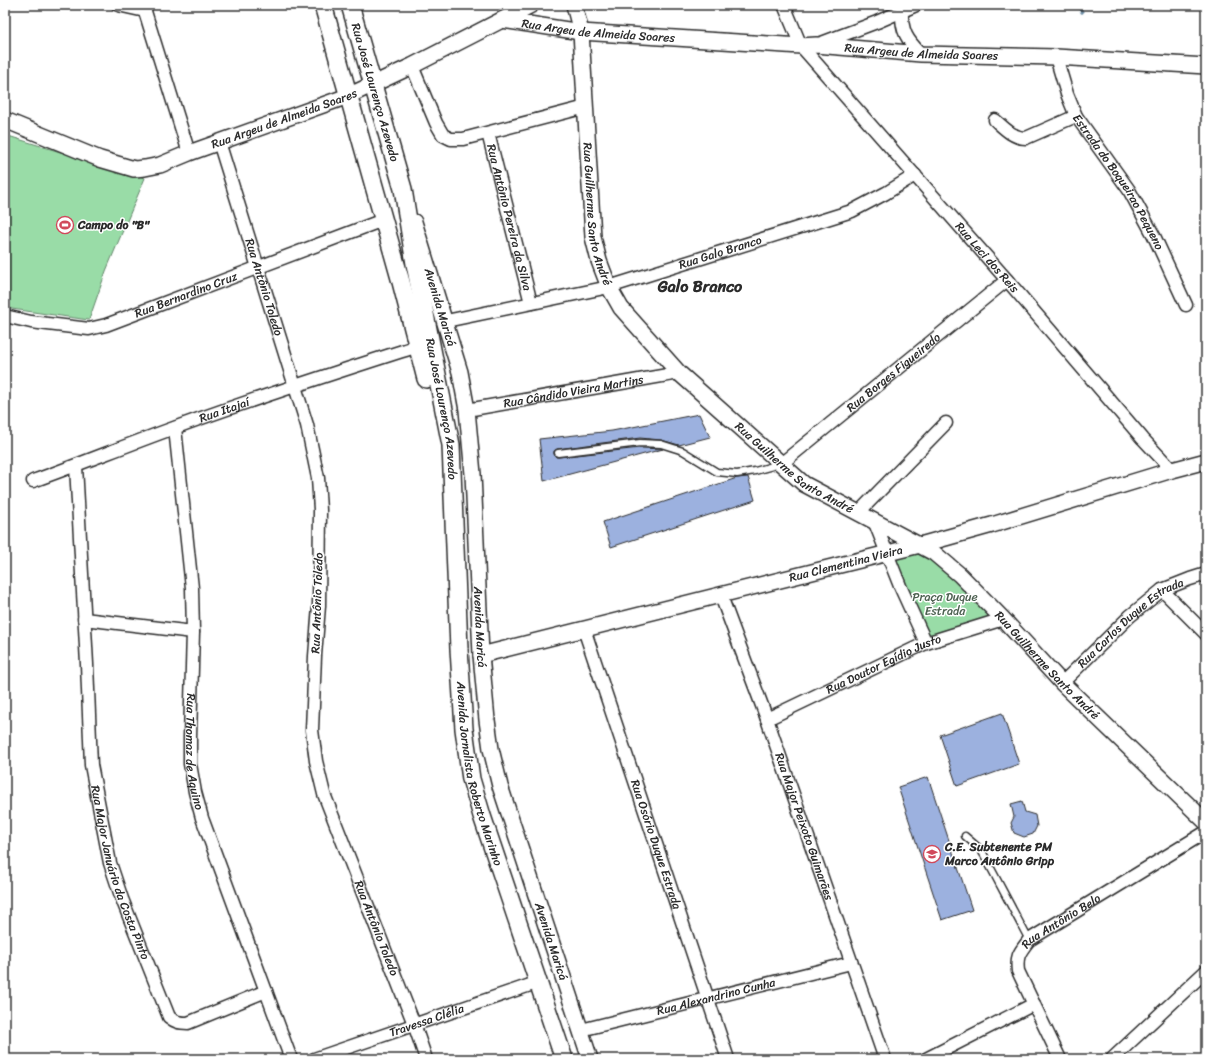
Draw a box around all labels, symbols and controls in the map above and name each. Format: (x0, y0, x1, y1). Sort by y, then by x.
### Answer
street label: Rua Argeu de Almeida Soares (520, 12, 676, 49)
street label: Rua José Lourenço Azevedo (345, 20, 406, 164)
street label: Rua Argeu de Almeida Soares (844, 36, 999, 67)
street label: Rua Argeu de Almeida Soares (208, 82, 361, 155)
street label: Estrada do Boqueirao Pequeno (1067, 109, 1170, 254)
street label: Rua Antônio Pereira da Silva (480, 142, 538, 293)
street label: Rua Guilherme Santo André (576, 142, 618, 289)
place label: Campo do "B" (77, 214, 150, 236)
sports icon: Campo do "B" (55, 215, 75, 235)
street label: Rua Leci dos Reis (949, 217, 1025, 298)
street label: Rua Galo Branco (676, 229, 765, 276)
street label: Rua Antônio Toledo (239, 236, 290, 339)
street label: Avenida Maricá (417, 264, 462, 349)
street label: Rua Bernardino Cruz (131, 265, 241, 324)
district label: Galo Branco (657, 272, 743, 301)
street label: Rua Borges Figueiredo (841, 327, 946, 418)
street label: Rua José Lourenço Azevedo (419, 336, 463, 480)
street label: Rua Cândido Vieira Martins (502, 368, 646, 414)
street label: Rua Itajaí (196, 390, 254, 429)
street label: Rua Guilherme Santo André (730, 416, 858, 520)
street label: Rua Clementina Vieira (786, 539, 905, 588)
street label: Rua Antônio Toledo (304, 552, 330, 654)
street label: Rua Carlos Duque Estrada (1072, 572, 1187, 673)
street label: Avenida Maricá (467, 585, 493, 668)
park label: Praça Duque Estrada (912, 586, 978, 622)
street label: Rua Guilherme Santo André (989, 605, 1105, 725)
street label: Rua Doutor Egídio Justo (822, 628, 944, 700)
street label: Avenida Jornalista Roberto Marinho (450, 680, 509, 869)
street label: Rua Thomaz de Aquino (179, 693, 210, 813)
street label: Rua Major Peixoto Guimarães (768, 750, 840, 904)
street label: Rua Osório Duque Estrada (624, 776, 688, 912)
street label: Rua Major Januário da Costa Pinto (84, 783, 156, 963)
place label: C.E. Subtenente PM Marco Antônio Gripp (944, 836, 1055, 872)
school or university icon: C.E. Subtenente PM Marco Antônio Gripp (922, 844, 942, 864)
street label: Rua Antônio Toledo (348, 877, 405, 979)
street label: Rua Antônio Belo (1015, 888, 1105, 953)
street label: Avenida Maricá (528, 898, 574, 983)
street label: Rua Alexandrino Cunha (654, 971, 779, 1022)
street label: Travessa Clélia (386, 997, 468, 1043)

